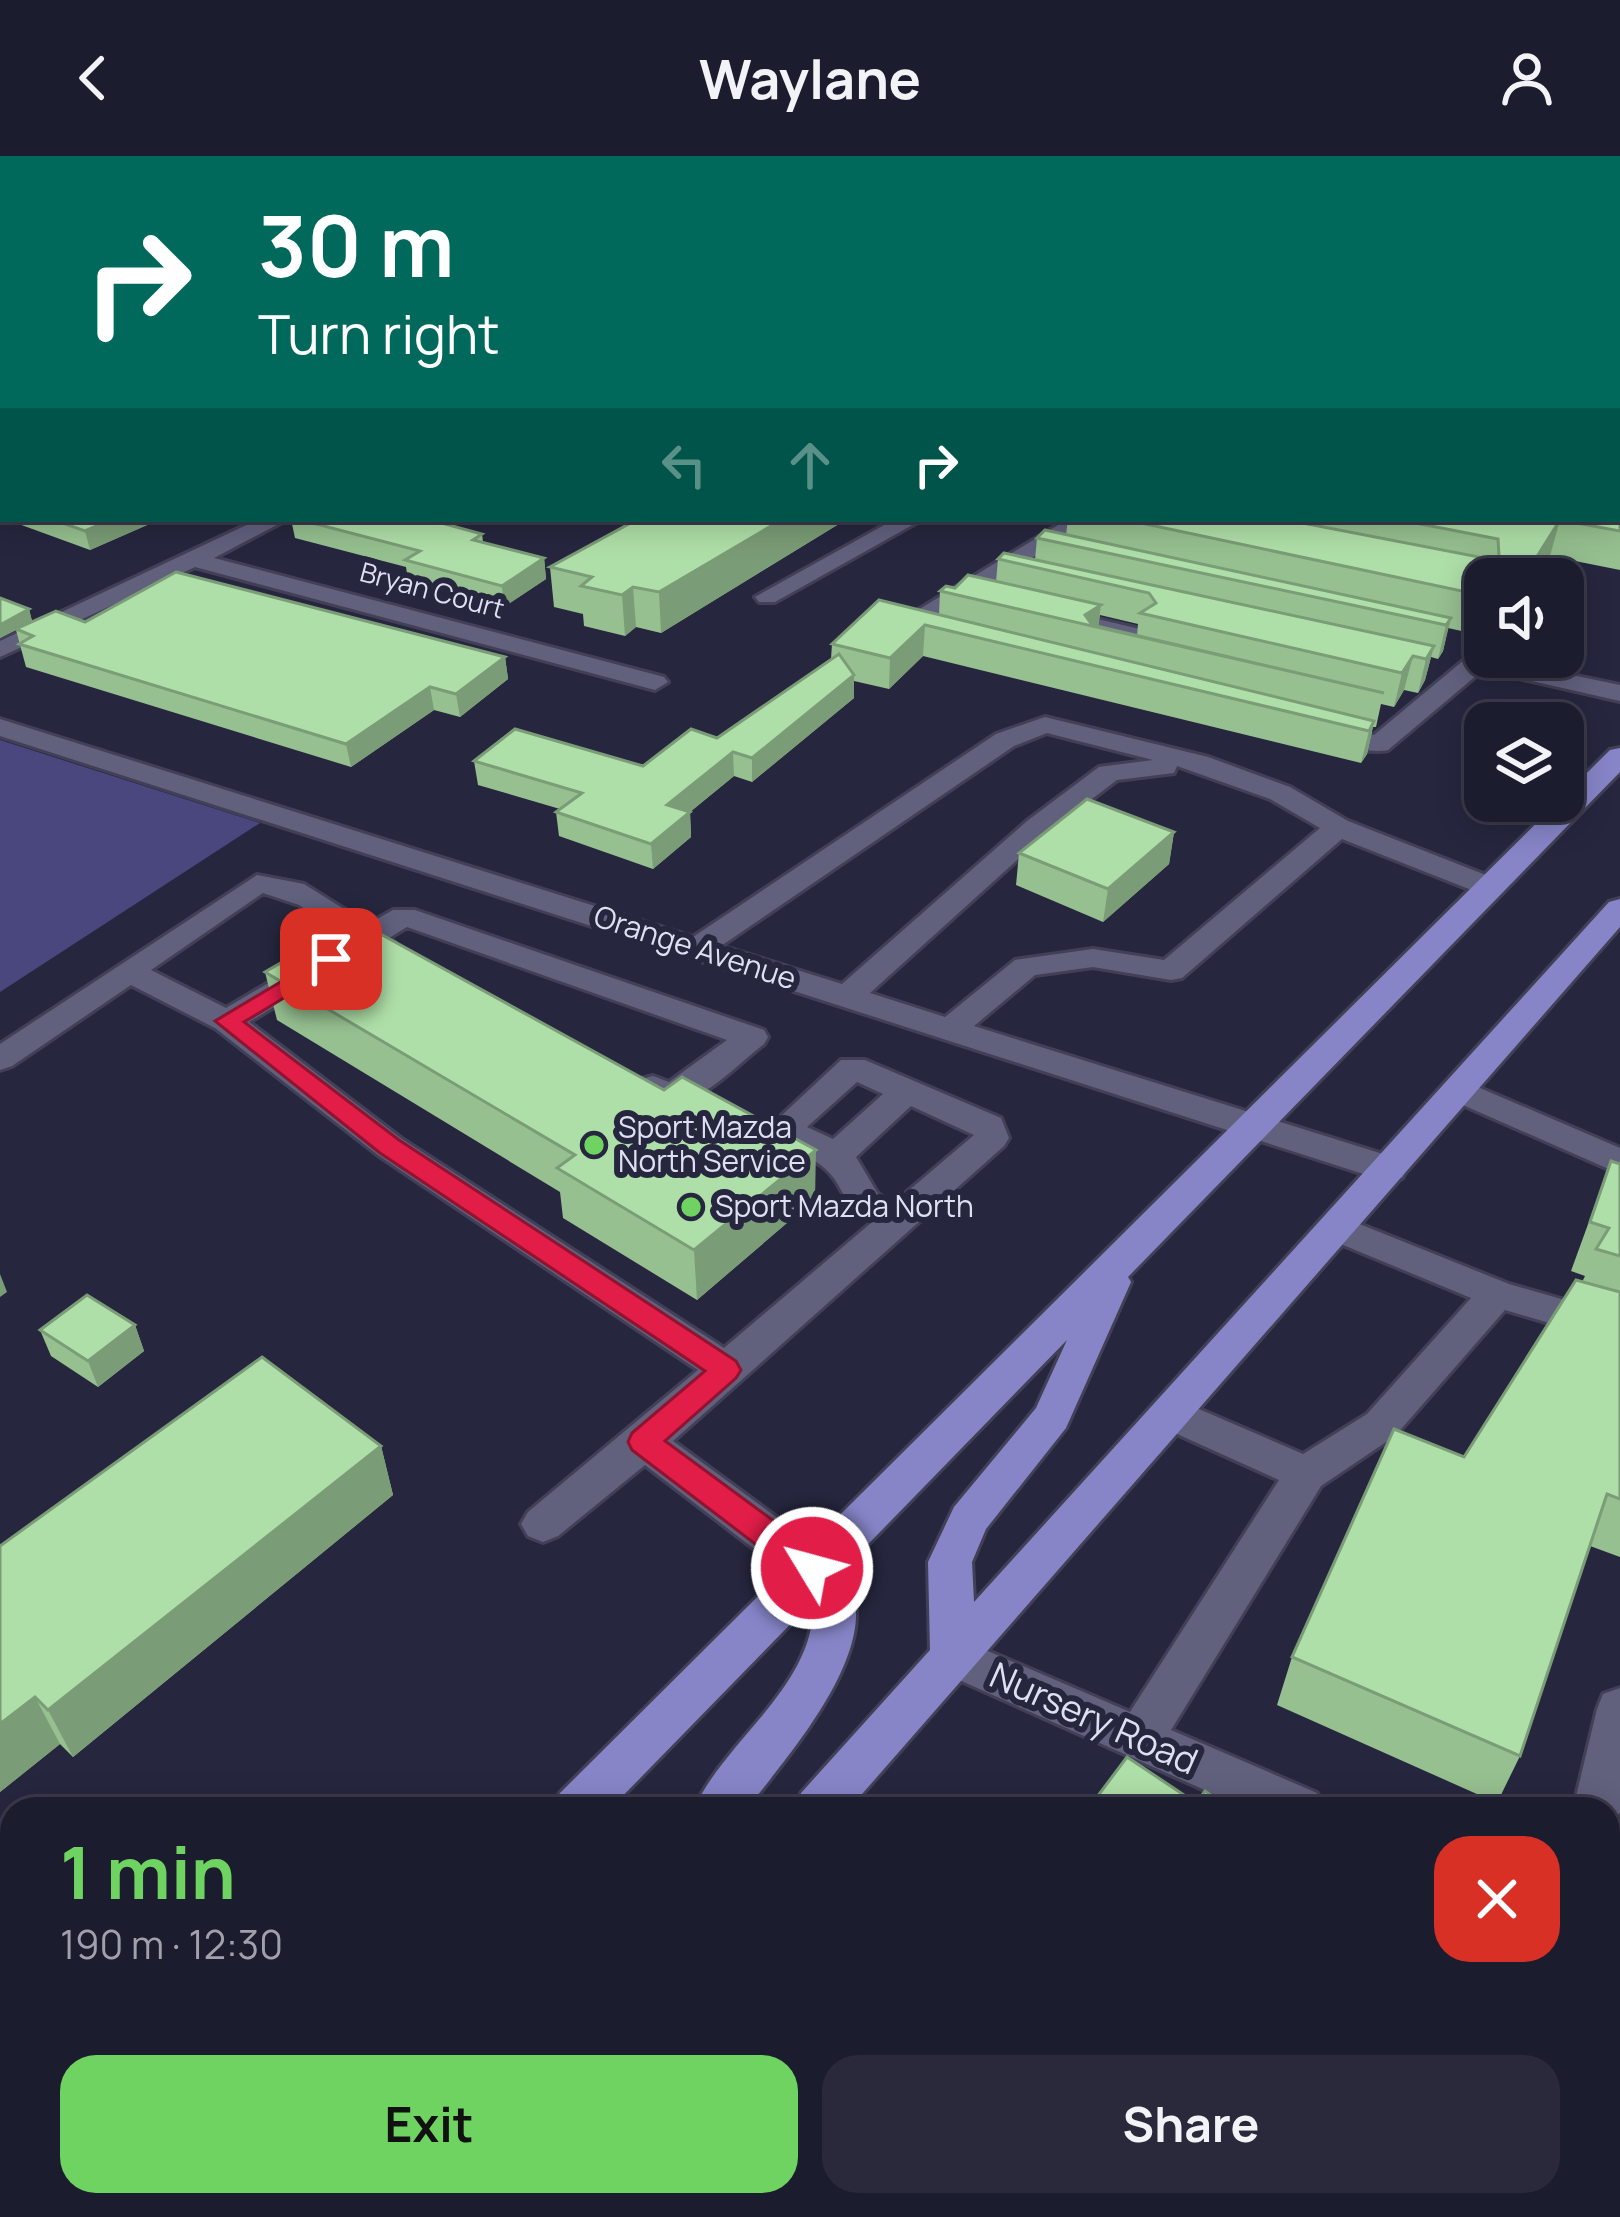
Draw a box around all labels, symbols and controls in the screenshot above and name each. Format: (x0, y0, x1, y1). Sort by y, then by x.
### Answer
text: Waylane (699, 41, 921, 115)
icon: back (60, 45, 126, 111)
icon: person (1494, 45, 1560, 111)
text: 30 m (258, 187, 454, 302)
icon: right (60, 204, 216, 360)
text: Turn right (258, 296, 500, 370)
icon: left (651, 432, 717, 498)
icon: ahead (777, 432, 843, 498)
icon: right (903, 432, 969, 498)
street label: Bryan Court (356, 553, 509, 627)
map controls (1464, 558, 1584, 822)
button: sound (1464, 558, 1584, 678)
button: layers (1464, 702, 1584, 822)
street label: Orange Avenue (589, 895, 802, 999)
pin (280, 908, 382, 1010)
icon: arrive (298, 926, 364, 992)
place label: Sport Mazda North Service (618, 1106, 806, 1181)
marker: Sport Mazda North Service (581, 1132, 607, 1158)
place label: Sport Mazda North (715, 1185, 974, 1226)
marker: Sport Mazda North (678, 1194, 704, 1220)
position arrow (749, 1505, 875, 1631)
street label: Nursery Road (983, 1650, 1206, 1785)
text: 1 min (60, 1822, 236, 1921)
button: close (1434, 1836, 1560, 1962)
text: 190 m · 12:30 (60, 1917, 283, 1971)
button: Exit (60, 2055, 798, 2193)
button: Share (822, 2055, 1560, 2193)

